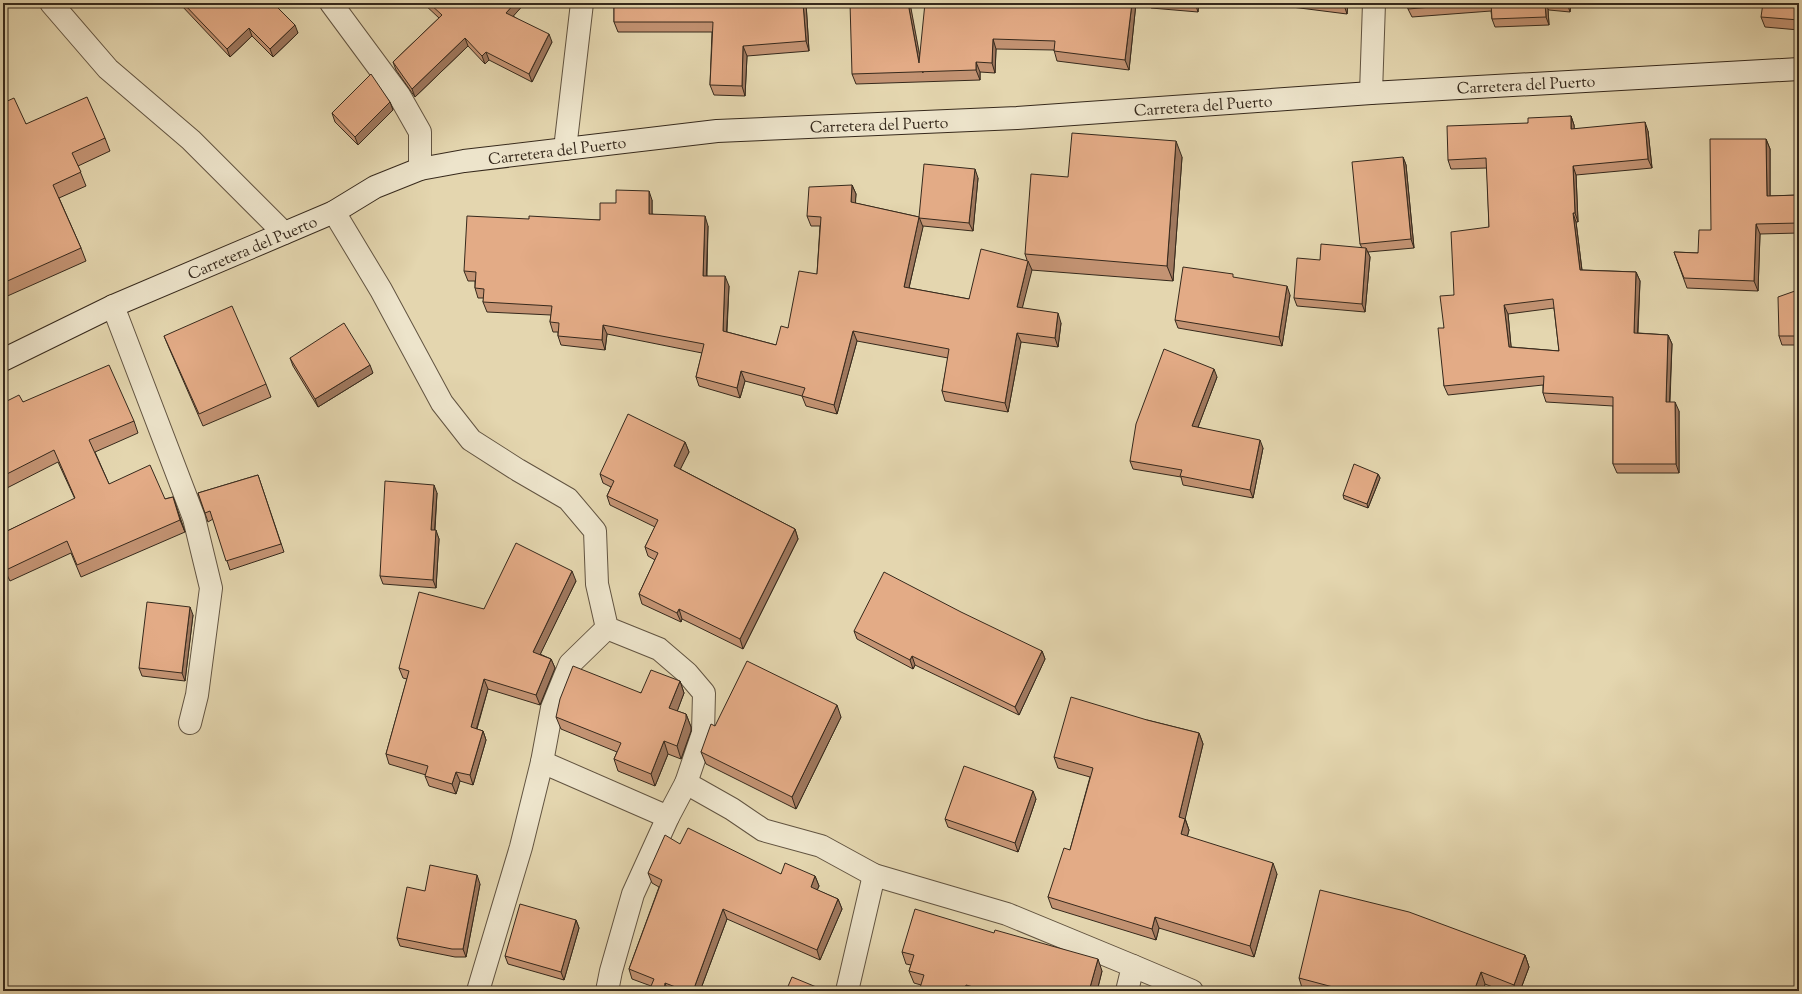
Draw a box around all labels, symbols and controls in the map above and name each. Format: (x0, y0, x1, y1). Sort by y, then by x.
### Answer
street label: Carretera del Puerto (1456, 71, 1596, 102)
street label: Carretera del Puerto (1133, 91, 1273, 124)
street label: Carretera del Puerto (809, 113, 949, 140)
street label: Carretera del Puerto (487, 133, 628, 172)
street label: Carretera del Puerto (185, 212, 322, 287)

